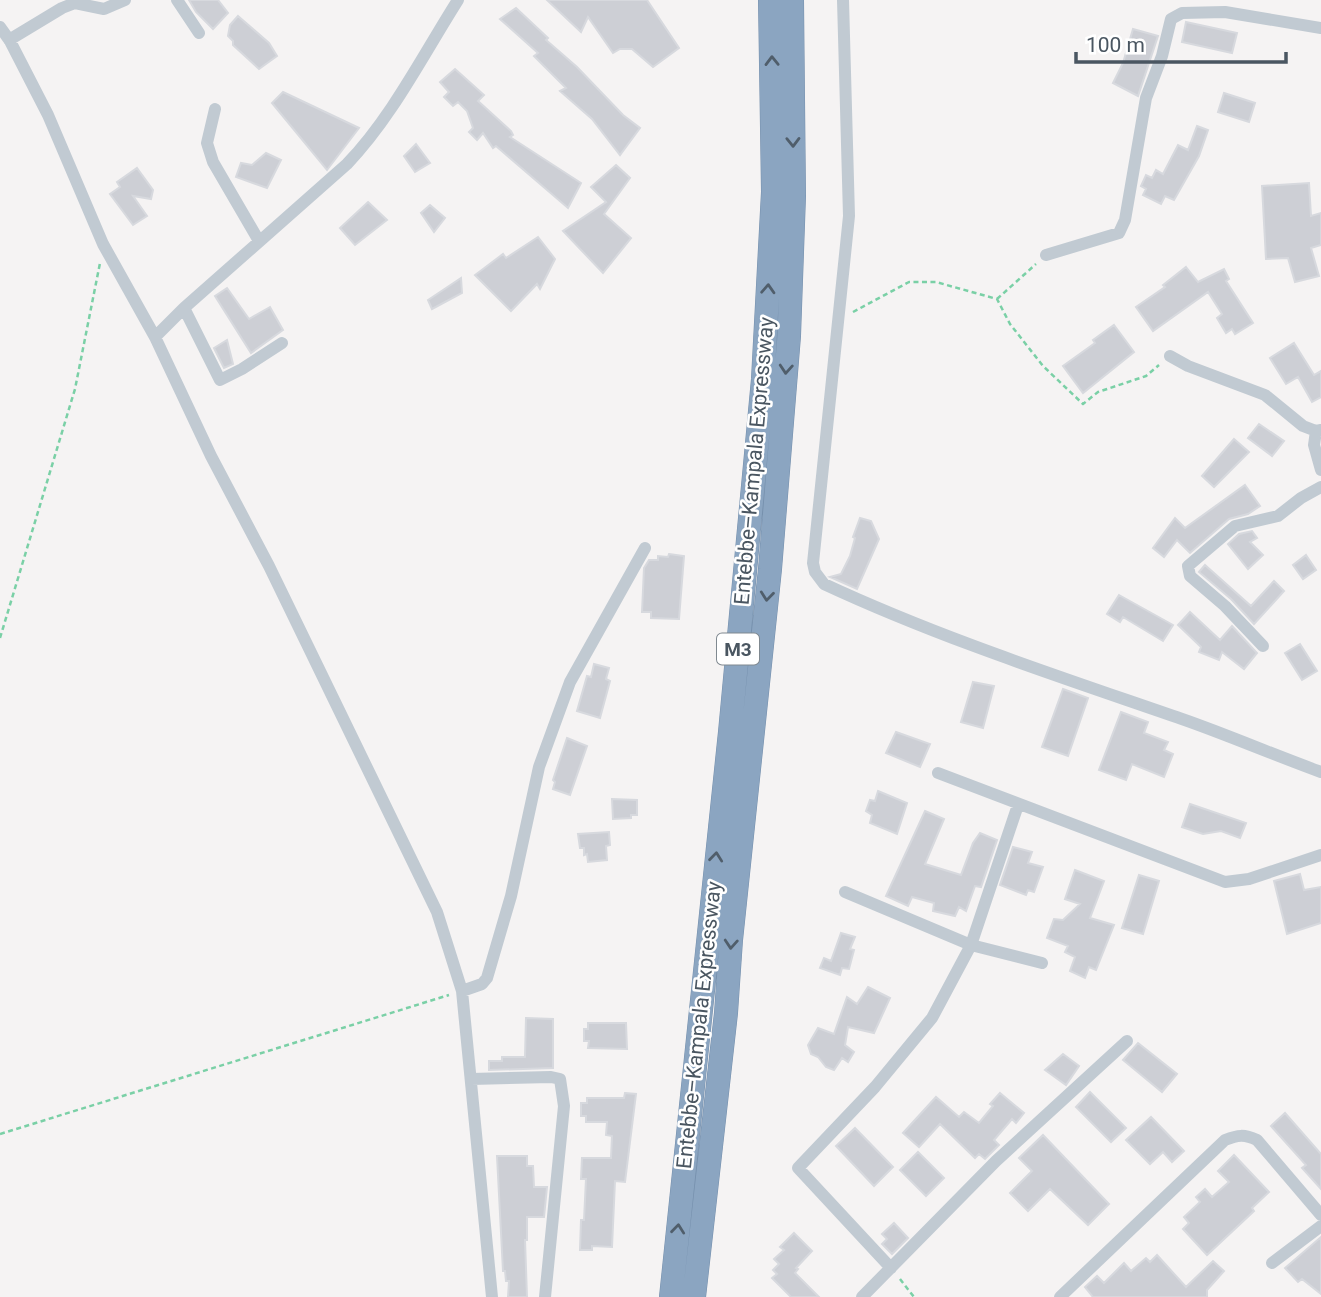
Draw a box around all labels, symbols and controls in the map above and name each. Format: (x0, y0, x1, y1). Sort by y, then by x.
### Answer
scale bar (1076, 21, 1286, 65)
text: 100 m (1086, 33, 1145, 57)
one-way arrow (764, 55, 780, 66)
one-way arrow (785, 137, 801, 147)
one-way arrow (760, 283, 775, 294)
street label: Entebbe–Kampala Expressway (729, 316, 779, 606)
one-way arrow (779, 364, 794, 375)
one-way arrow (760, 590, 775, 602)
road number: M3 (717, 634, 759, 664)
one-way arrow (709, 851, 724, 862)
street label: Entebbe–Kampala Expressway (672, 880, 726, 1170)
one-way arrow (724, 939, 739, 950)
one-way arrow (670, 1223, 685, 1234)

